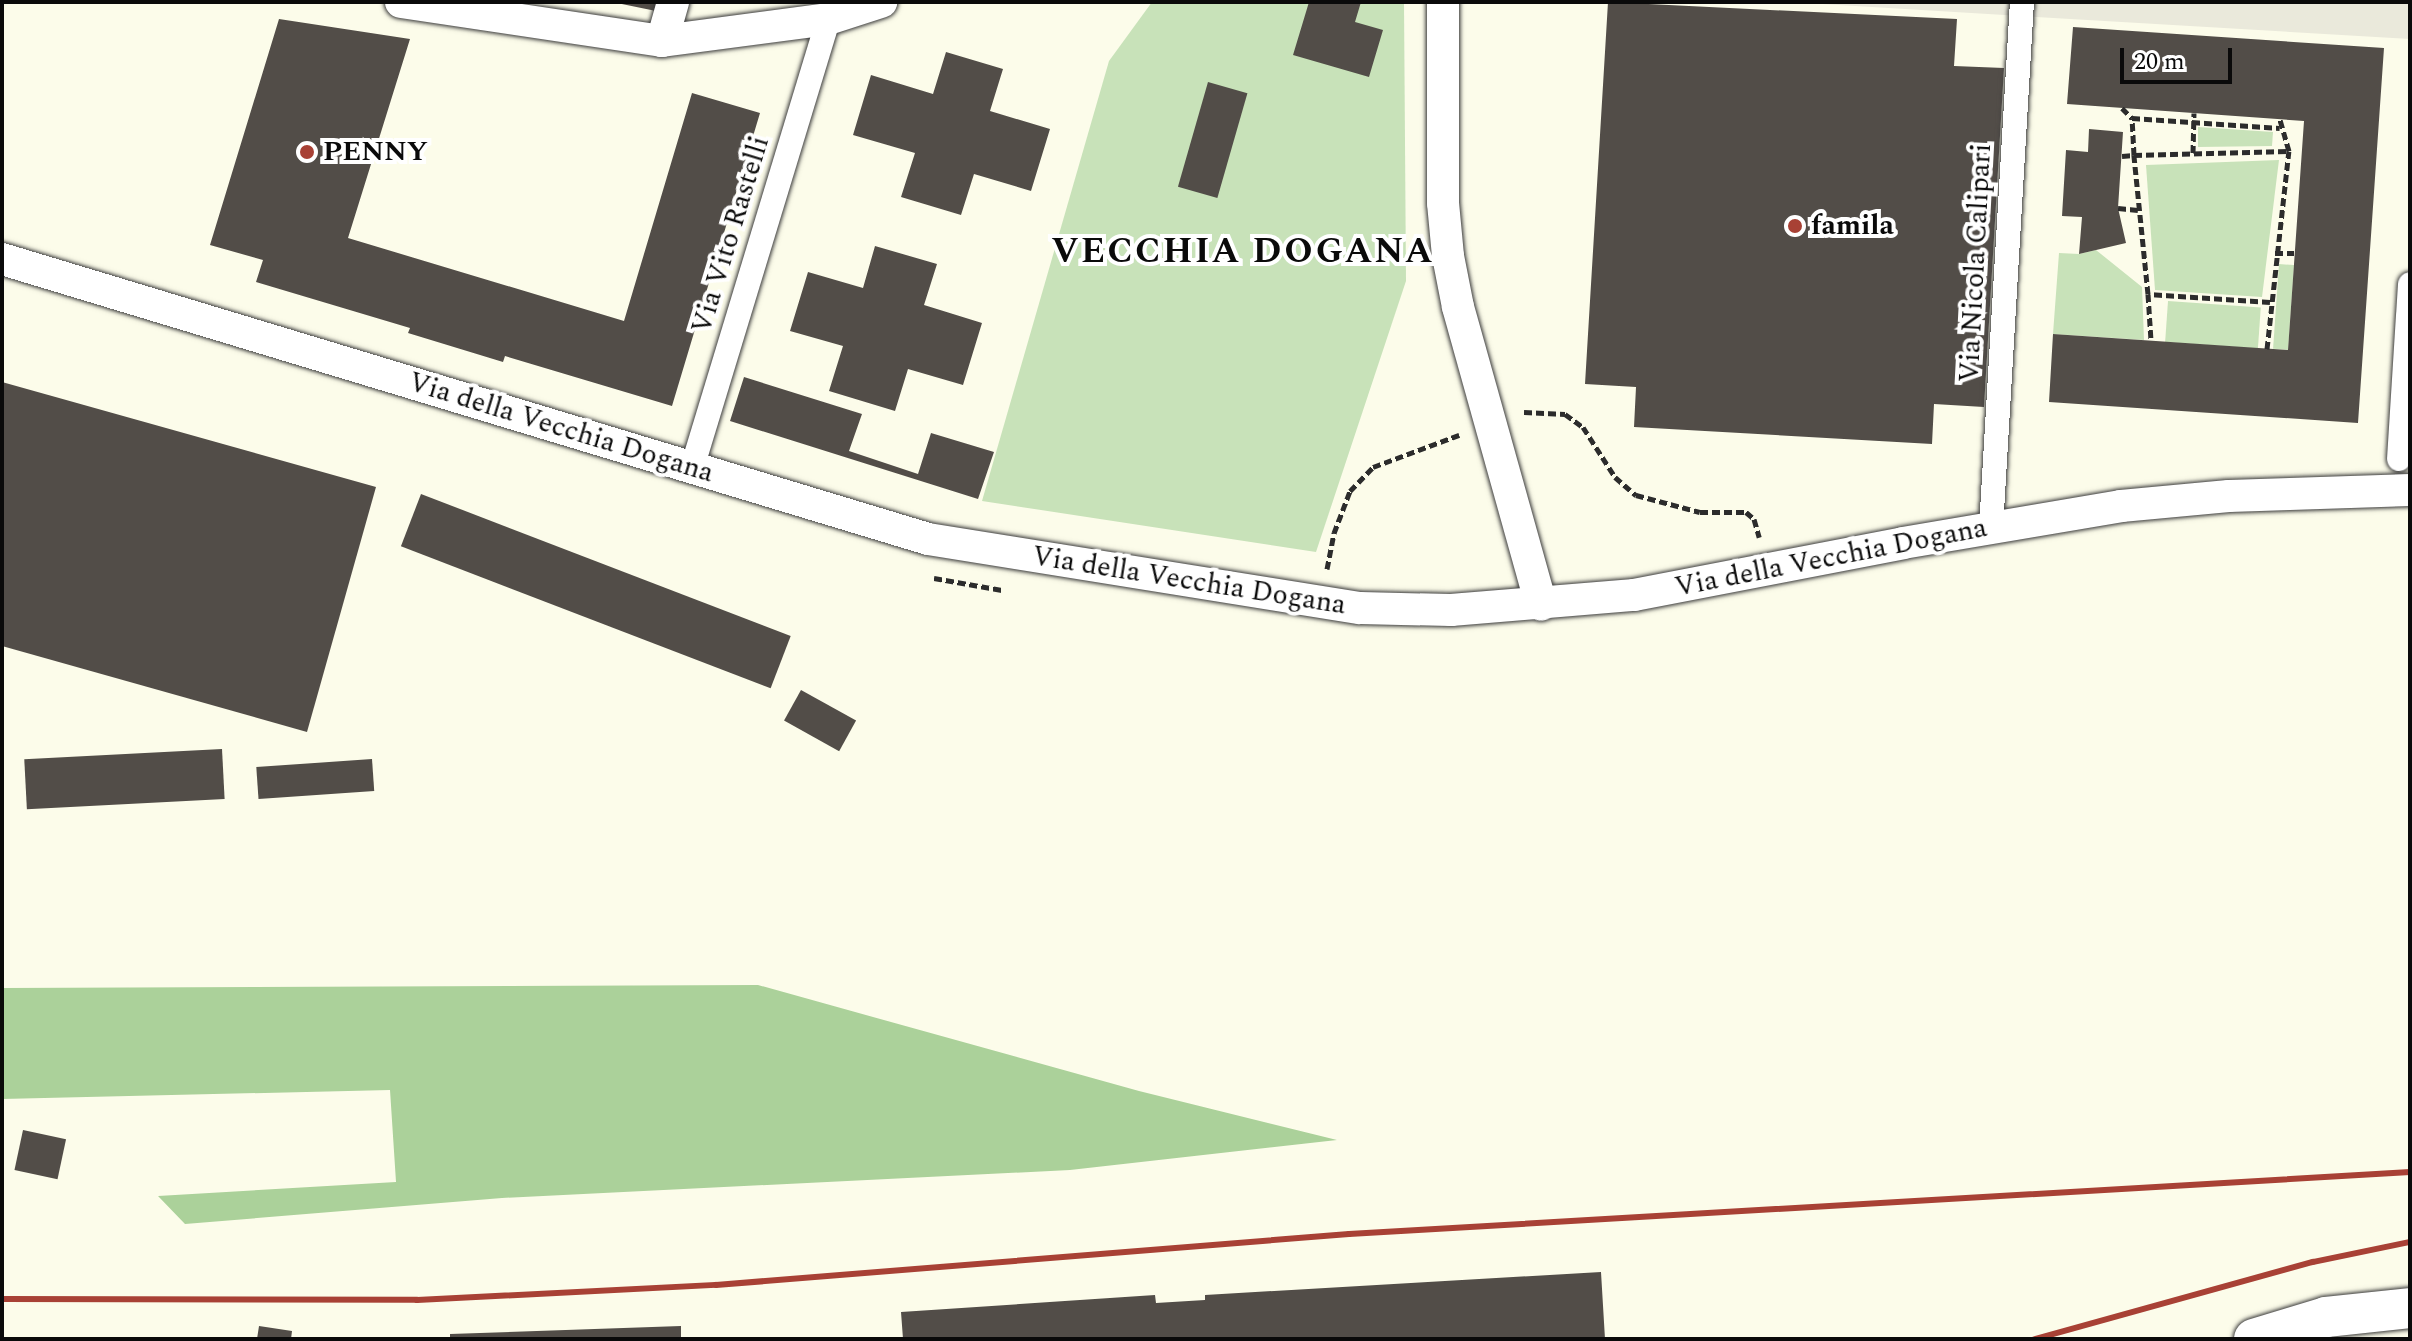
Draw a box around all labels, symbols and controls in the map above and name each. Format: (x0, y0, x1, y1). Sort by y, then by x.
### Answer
scale bar (2124, 32, 2236, 82)
text: 20 m (2134, 44, 2185, 80)
street label: Via Vito Rastelli (685, 132, 777, 338)
place label: PENNY (323, 135, 428, 169)
marker: PENNY (298, 143, 316, 161)
street label: Via Nicola Calipari (1953, 143, 1999, 383)
place label: famila (1811, 209, 1894, 243)
marker: famila (1786, 217, 1804, 235)
district label: VECCHIA DOGANA (1051, 230, 1435, 274)
street label: Via della Vecchia Dogana (404, 366, 718, 490)
street label: Via della Vecchia Dogana (1672, 511, 1990, 605)
street label: Via della Vecchia Dogana (1030, 540, 1348, 622)

